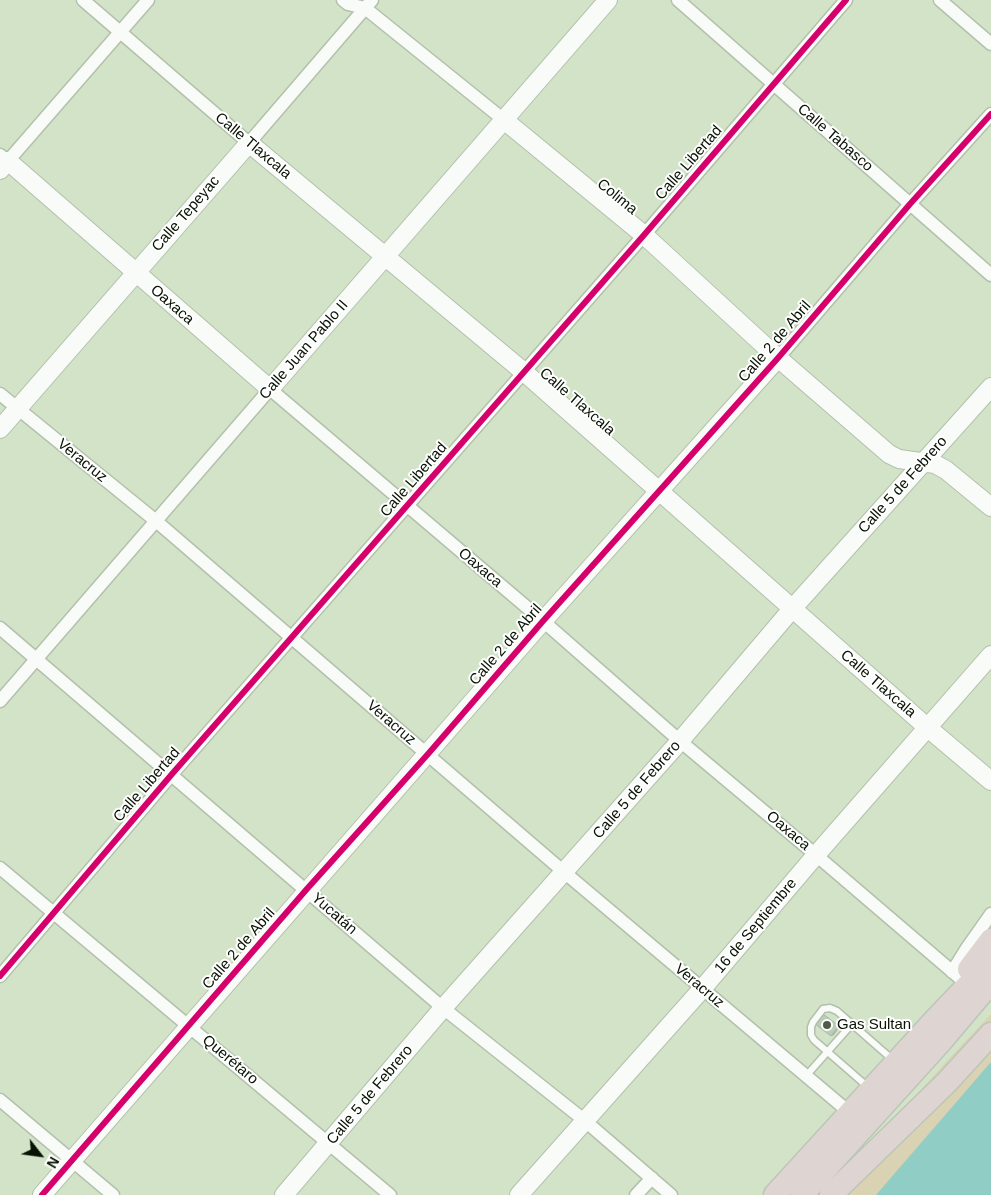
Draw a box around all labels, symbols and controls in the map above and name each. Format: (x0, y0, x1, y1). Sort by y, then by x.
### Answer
street label: Calle Tabasco (794, 100, 876, 176)
street label: Calle Tlaxcala (211, 109, 295, 183)
street label: Calle Libertad (652, 122, 726, 204)
street label: Calle Tepeyac (148, 173, 224, 255)
street label: Colima (593, 175, 641, 219)
street label: Oaxaca (147, 281, 197, 329)
street label: Calle Juan Pablo II (256, 297, 352, 403)
street label: Calle 2 de Abril (735, 298, 815, 386)
street label: Calle Tlaxcala (536, 364, 618, 440)
street label: Calle 5 de Febrero (855, 433, 951, 537)
street label: Veracruz (53, 435, 111, 487)
street label: Calle Libertad (377, 439, 451, 521)
street label: Oaxaca (454, 544, 506, 592)
street label: Calle 2 de Abril (466, 601, 546, 689)
street label: Calle Tlaxcala (837, 646, 919, 722)
street label: Veracruz (363, 697, 419, 749)
street label: Calle 5 de Febrero (589, 737, 685, 843)
street label: Calle Libertad (110, 744, 184, 826)
street label: Oaxaca (762, 807, 814, 855)
street label: 16 de Septiembre (711, 875, 801, 977)
street label: Yucatán (308, 889, 360, 939)
street label: Calle 2 de Abril (199, 905, 279, 993)
street label: Veracruz (671, 960, 727, 1012)
place label: Gas Sultan (837, 1016, 911, 1034)
marker: Gas Sultan (821, 1019, 833, 1031)
street label: Querétaro (198, 1031, 262, 1089)
street label: Calle 5 de Febrero (323, 1042, 417, 1148)
north arrow (15, 1130, 65, 1180)
text: N (44, 1154, 62, 1171)

